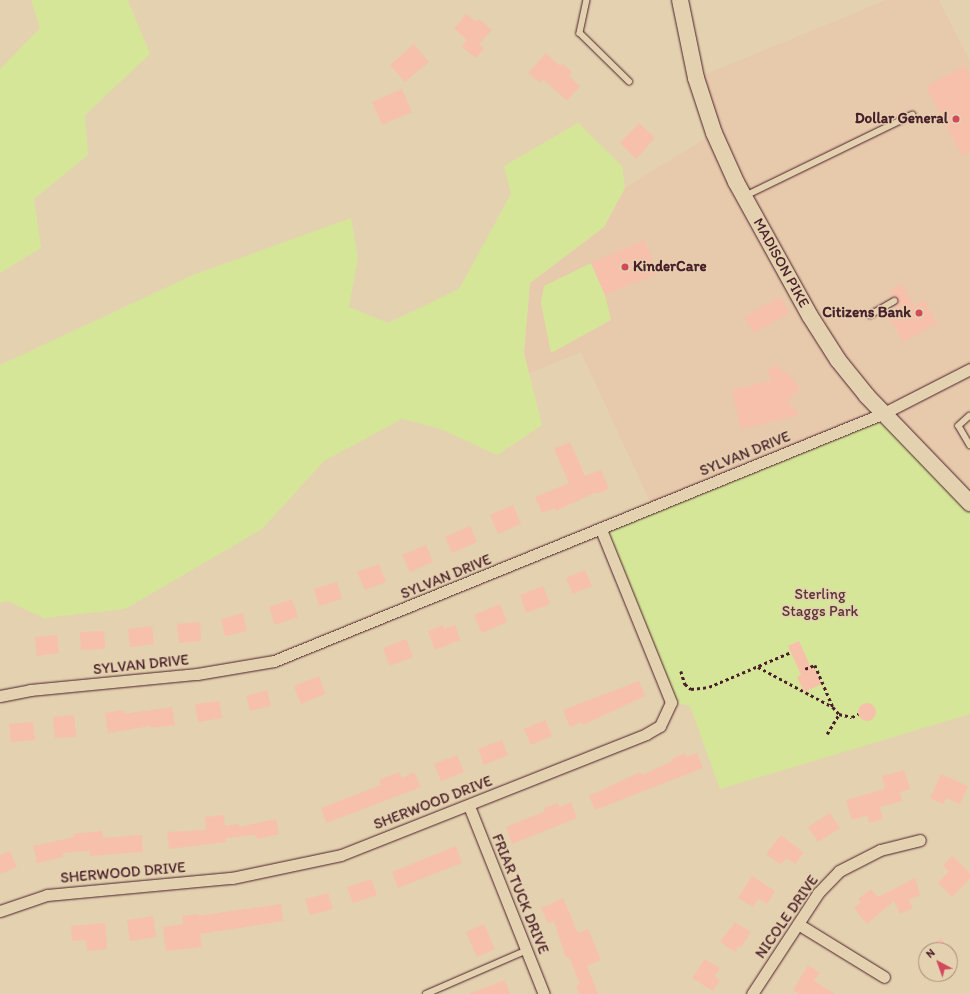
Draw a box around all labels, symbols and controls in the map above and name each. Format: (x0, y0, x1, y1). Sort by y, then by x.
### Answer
place label: Dollar General (854, 110, 948, 128)
marker: Dollar General (951, 114, 961, 124)
street label: MADISON PIKE (749, 215, 813, 311)
place label: KinderCare (633, 258, 707, 276)
marker: KinderCare (620, 262, 630, 272)
place label: Citizens Bank (822, 304, 911, 322)
marker: Citizens Bank (914, 308, 924, 318)
street label: SYLVAN DRIVE (696, 427, 794, 481)
street label: SYLVAN DRIVE (397, 550, 495, 604)
park label: Sterling Staggs Park (782, 585, 858, 620)
street label: SYLVAN DRIVE (91, 651, 191, 679)
street label: SHERWOOD DRIVE (371, 772, 495, 834)
street label: FRIAR TUCK DRIVE (488, 831, 552, 957)
street label: SHERWOOD DRIVE (60, 859, 186, 887)
street label: NICOLE DRIVE (752, 872, 822, 962)
north arrow (918, 942, 958, 982)
text: N (923, 946, 938, 961)

